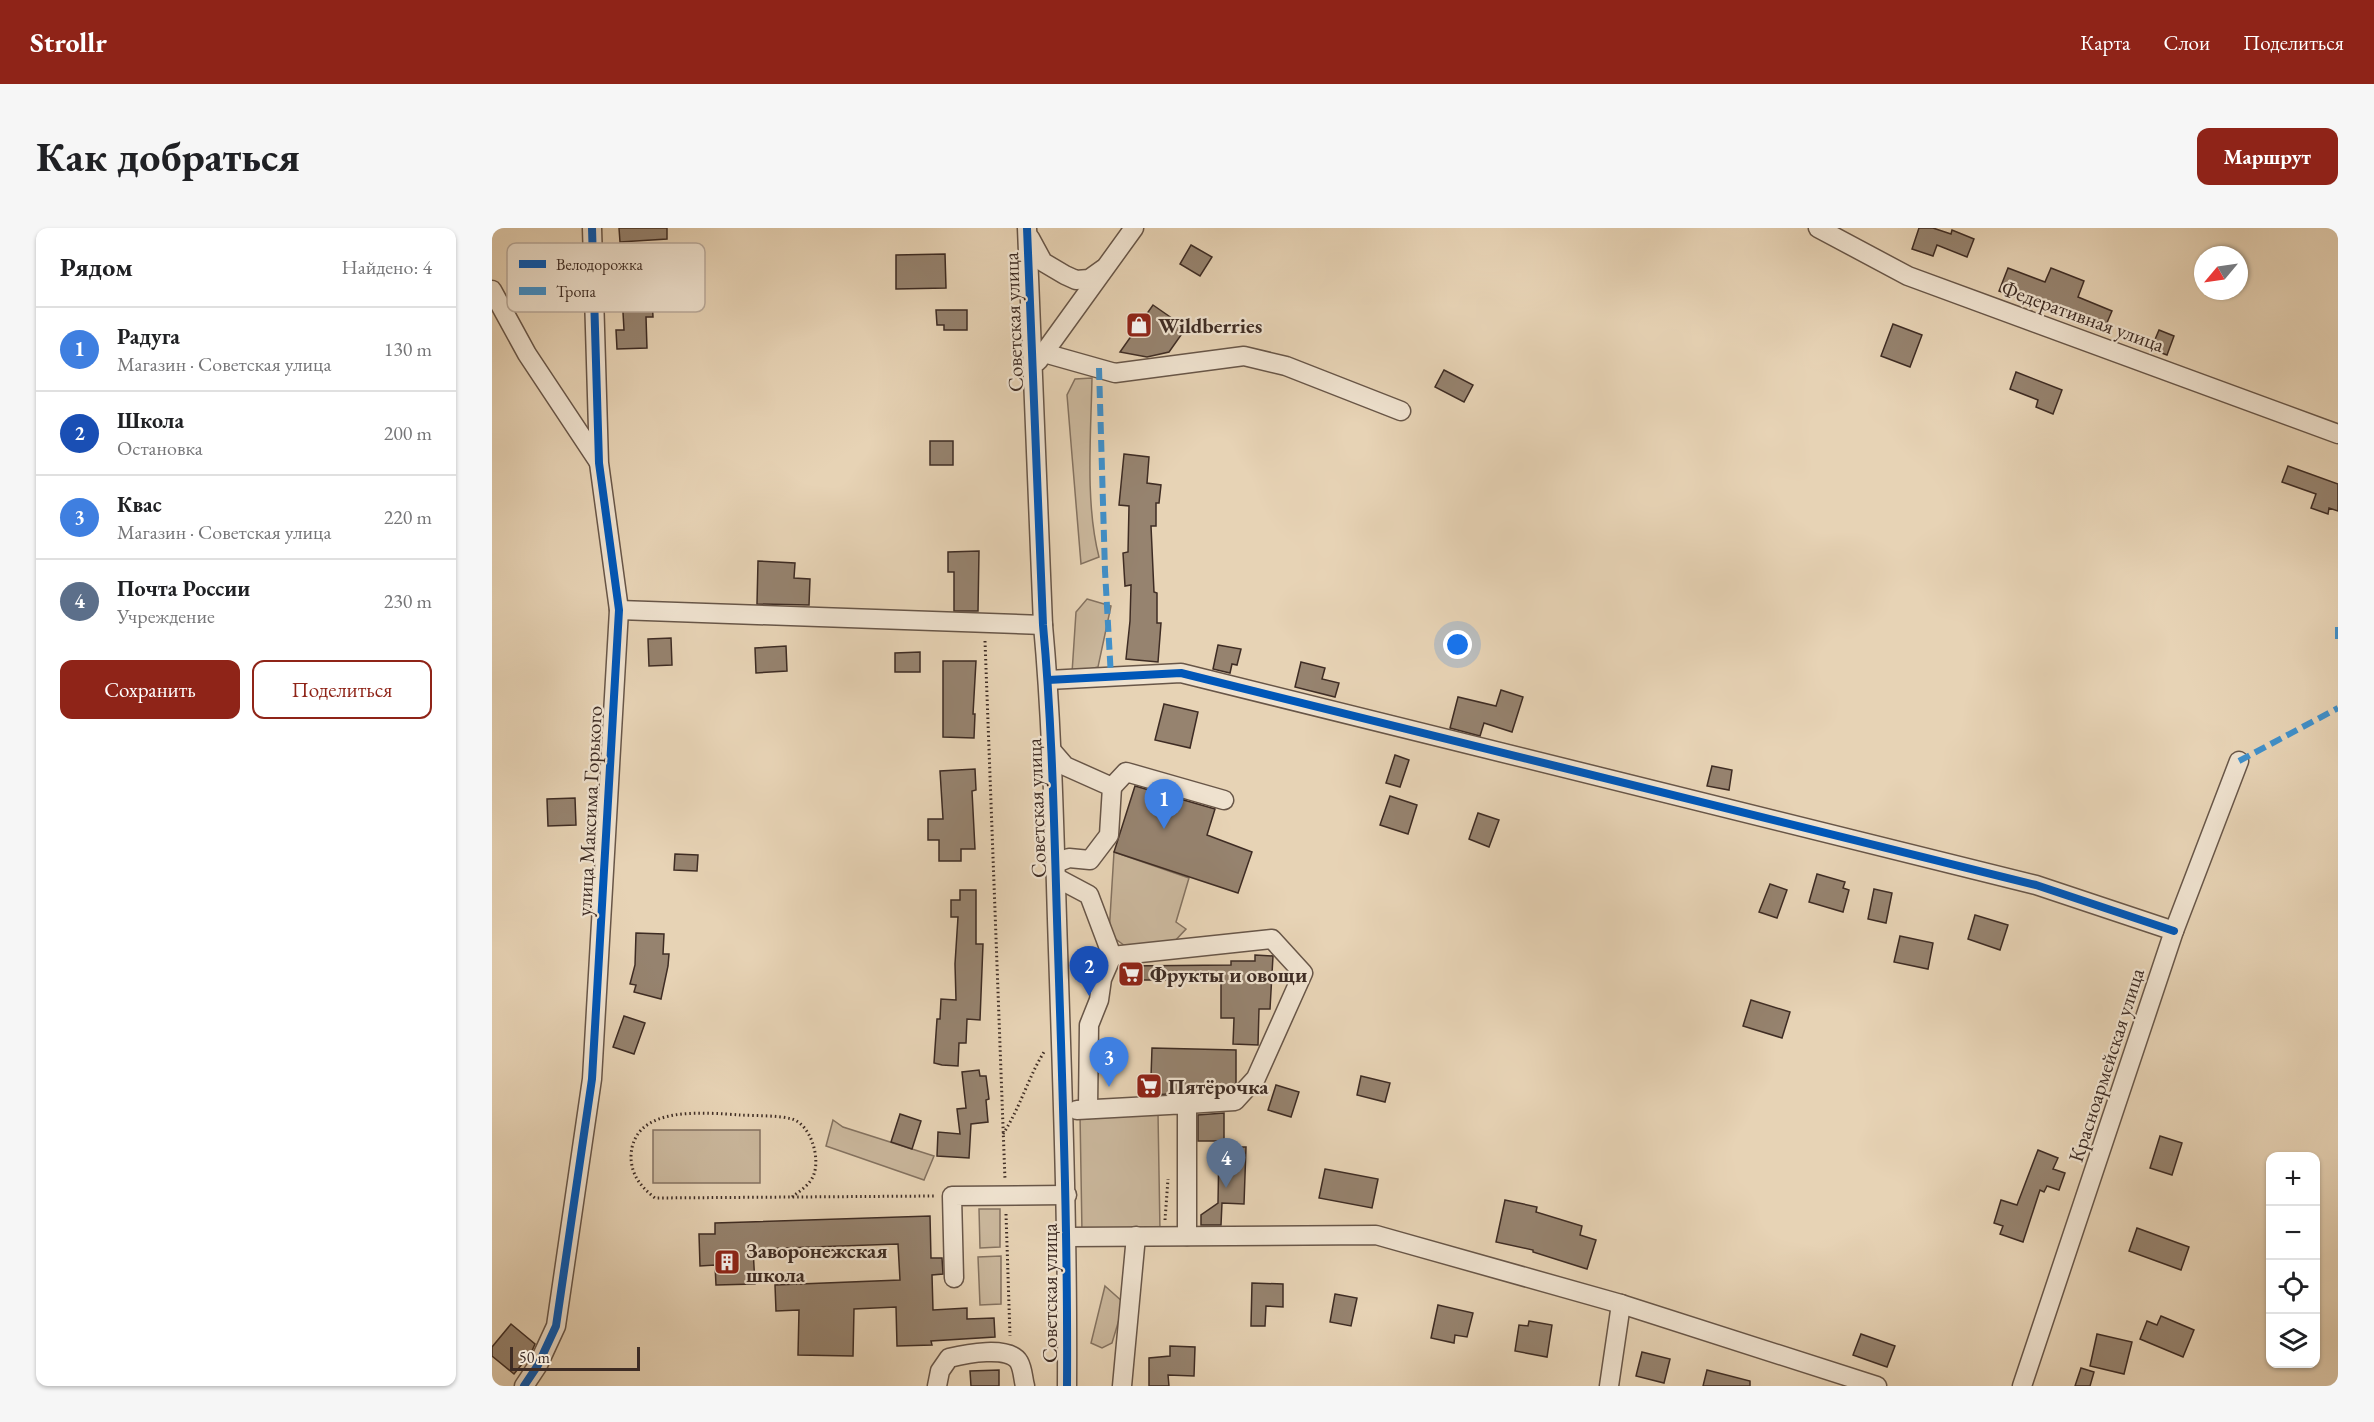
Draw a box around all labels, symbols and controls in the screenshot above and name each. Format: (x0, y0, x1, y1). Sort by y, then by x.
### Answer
text: Strollr (30, 24, 107, 60)
text: Карта (2080, 29, 2130, 56)
text: Слои (2163, 29, 2210, 56)
text: Поделиться (2243, 29, 2344, 56)
button: Маршрут (2197, 128, 2338, 185)
text: Как добраться (36, 129, 300, 184)
legend (507, 243, 705, 312)
north arrow (2194, 246, 2248, 300)
text: Рядом (60, 250, 133, 284)
street label: Советская улица (997, 251, 1029, 392)
text: Найдено: 4 (341, 254, 432, 280)
text: Велодорожка (556, 254, 643, 275)
street label: Федеративная улица (1998, 274, 2169, 358)
text: Тропа (556, 281, 596, 302)
shop icon: Wildberries (1124, 310, 1154, 340)
place label: Wildberries (1158, 312, 1262, 339)
text: Радуга (117, 322, 180, 351)
text: 1 (74, 336, 85, 362)
text: 130 m (384, 336, 432, 362)
text: Магазин · Советская улица (117, 351, 331, 377)
text: Школа (117, 406, 184, 435)
text: 2 (74, 420, 85, 446)
text: 200 m (384, 420, 432, 446)
text: Остановка (117, 435, 203, 461)
text: Квас (117, 490, 162, 519)
text: 3 (74, 504, 85, 530)
text: 220 m (384, 504, 432, 530)
text: Магазин · Советская улица (117, 519, 331, 545)
text: Почта России (117, 574, 250, 603)
text: 4 (74, 588, 85, 614)
text: 230 m (384, 588, 432, 614)
text: Учреждение (117, 603, 215, 629)
your location (1443, 630, 1472, 659)
button: Сохранить (60, 660, 240, 719)
button: Поделиться (252, 660, 432, 719)
street label: улица Максима Горького (570, 705, 608, 917)
street label: Советская улица (1020, 737, 1052, 878)
pin: 1 (1144, 780, 1184, 829)
pin: 2 (1070, 946, 1108, 996)
supermarket icon: Фрукты и овощи (1116, 959, 1146, 989)
place label: Фрукты и овощи (1150, 961, 1307, 988)
street label: Красноармейская улица (2062, 964, 2150, 1165)
pin: 3 (1090, 1038, 1128, 1087)
supermarket icon: Пятёрочка (1134, 1071, 1164, 1101)
place label: Пятёрочка (1168, 1073, 1269, 1100)
pin: 4 (1206, 1138, 1246, 1188)
map controls (2266, 1152, 2320, 1368)
button: + (2266, 1152, 2320, 1206)
button: − (2266, 1206, 2320, 1260)
street label: Советская улица (1036, 1222, 1063, 1363)
place label: Заворонежская школа (746, 1237, 887, 1288)
building icon: Заворонежская школа (712, 1247, 742, 1277)
button: locate (2266, 1260, 2320, 1314)
button: layers (2266, 1314, 2320, 1368)
scale bar (510, 1344, 640, 1372)
text: 50 m (519, 1347, 550, 1368)

